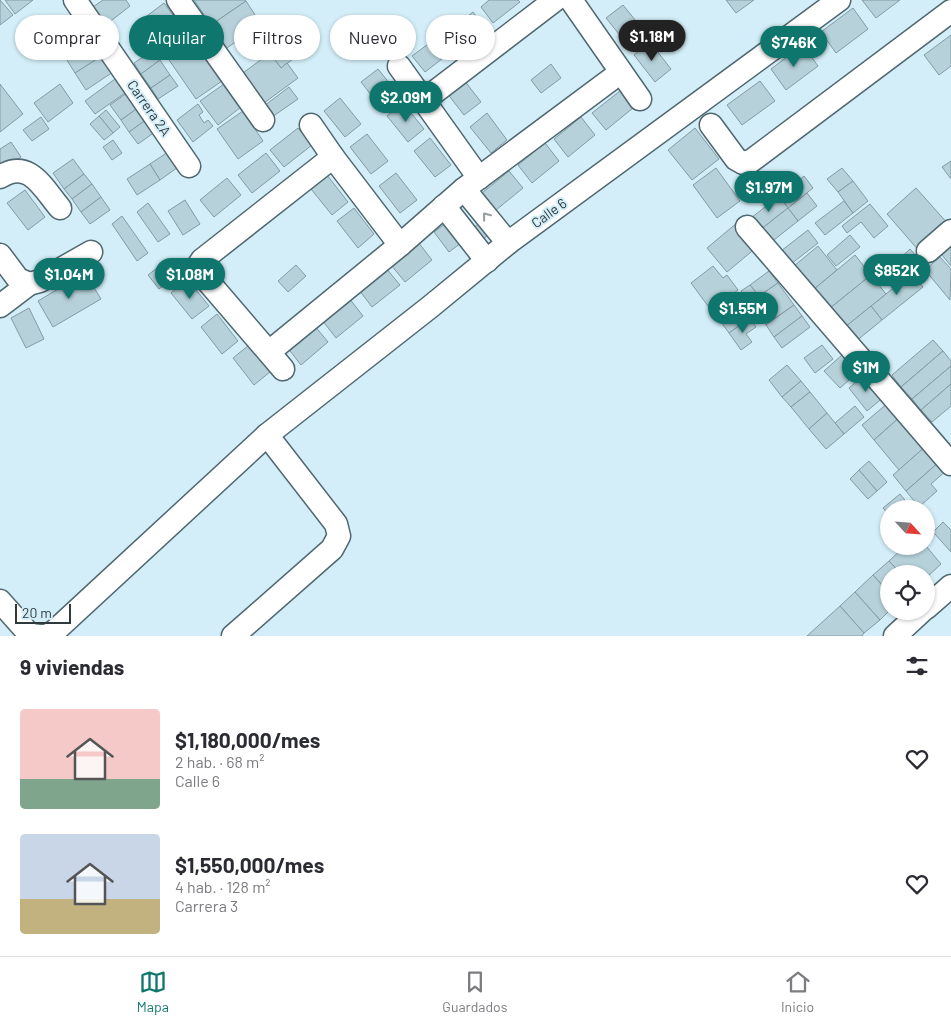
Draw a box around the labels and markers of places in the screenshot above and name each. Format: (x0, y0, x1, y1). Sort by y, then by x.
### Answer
pin: $1.18M (611, 20, 693, 62)
pin: $746K (759, 26, 829, 68)
pin: $2.09M (365, 80, 447, 123)
pin: $1.97M (728, 170, 810, 213)
pin: $852K (862, 254, 932, 296)
pin: $1.04M (28, 258, 110, 300)
pin: $1.08M (149, 258, 231, 300)
pin: $1.55M (702, 292, 784, 334)
pin: $1M (842, 350, 890, 393)

